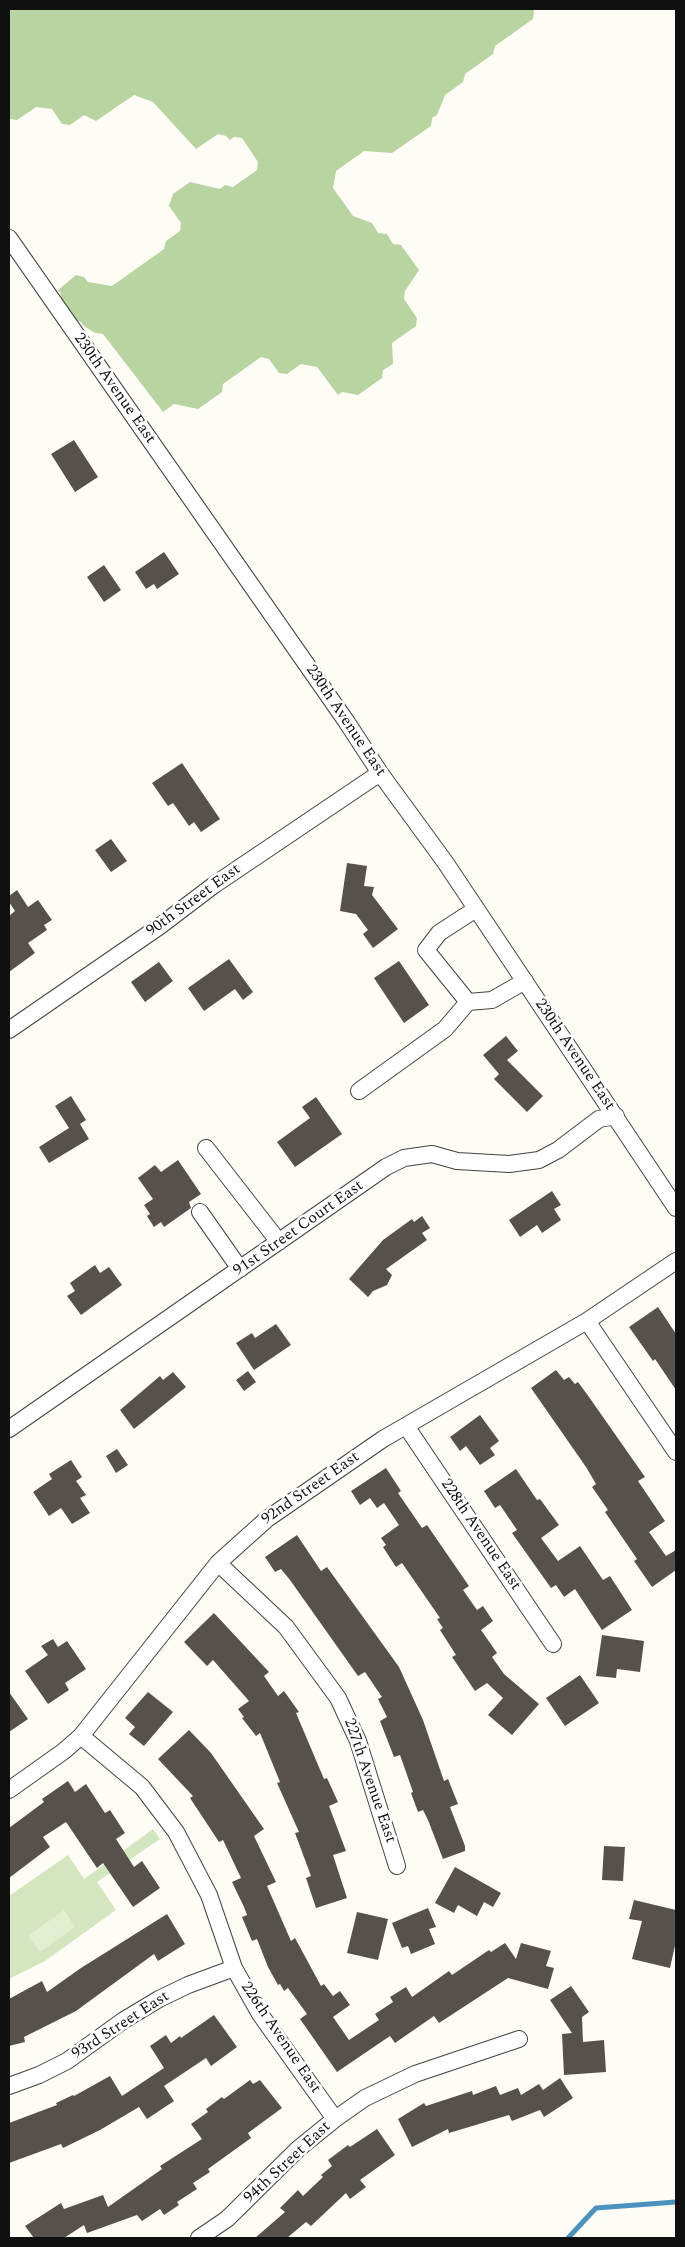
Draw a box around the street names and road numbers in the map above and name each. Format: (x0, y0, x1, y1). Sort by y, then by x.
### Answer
street label: 230th Avenue East (69, 330, 159, 448)
street label: 230th Avenue East (301, 662, 389, 780)
street label: 90th Street East (143, 860, 245, 942)
street label: 230th Avenue East (530, 996, 618, 1114)
street label: 91st Street Court East (230, 1177, 368, 1281)
street label: 92nd Street East (258, 1448, 364, 1530)
street label: 228th Avenue East (436, 1476, 524, 1594)
street label: 227th Avenue East (339, 1716, 399, 1846)
street label: 226th Avenue East (236, 1979, 324, 2097)
street label: 93rd Street East (69, 1987, 173, 2065)
street label: 94th Street East (241, 2118, 335, 2208)

